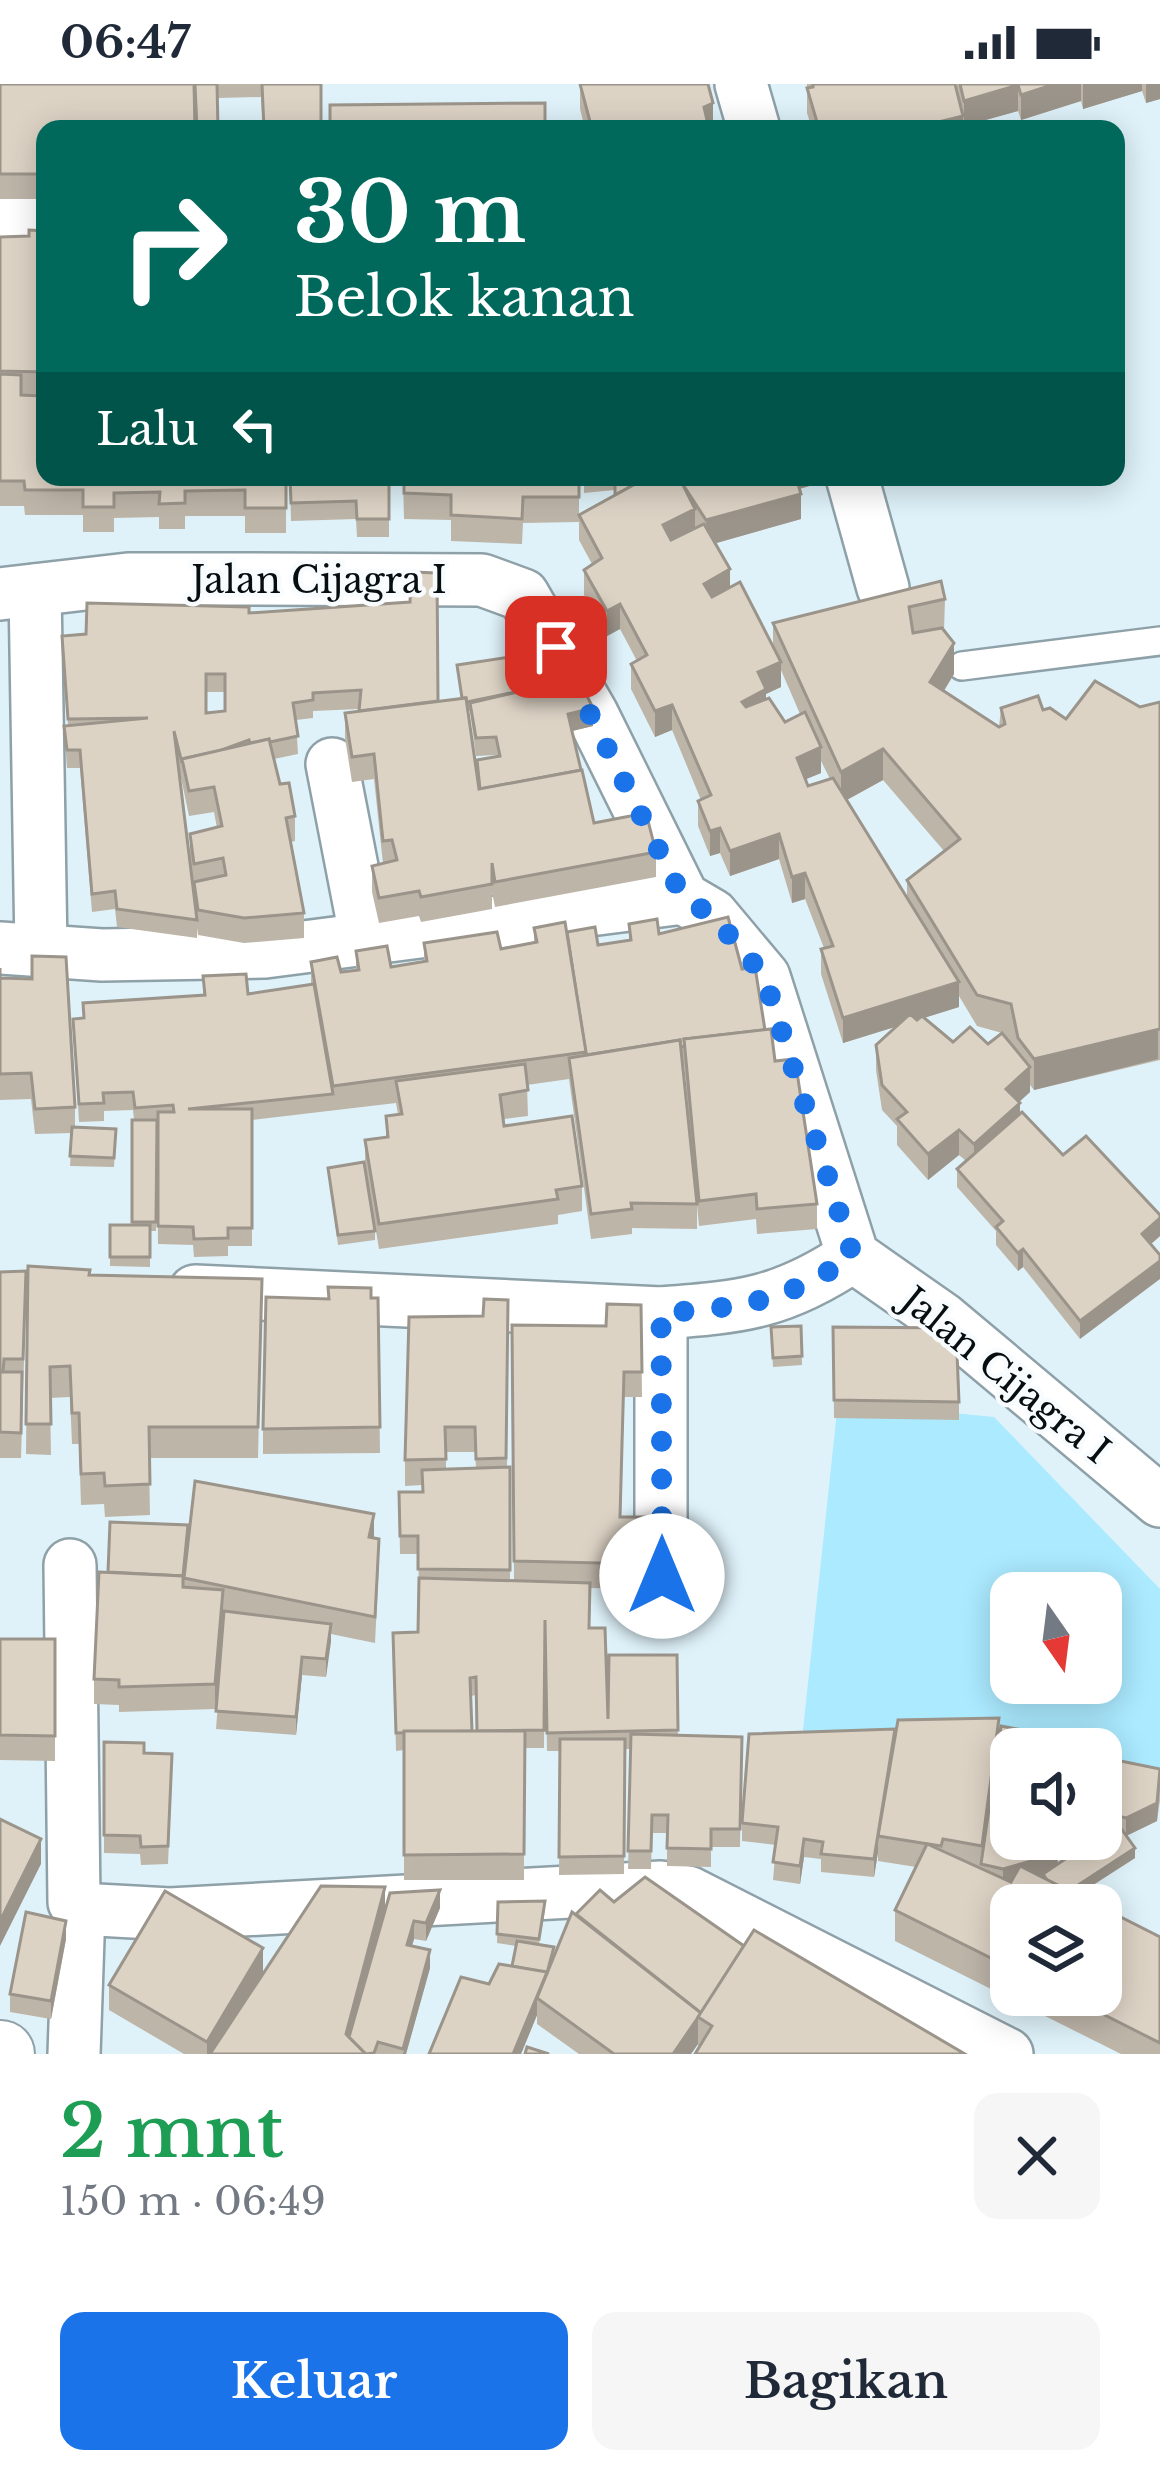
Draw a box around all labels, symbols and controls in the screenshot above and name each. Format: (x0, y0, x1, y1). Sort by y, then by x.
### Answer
text: 06:47 (60, 14, 190, 70)
text: 30 m (294, 161, 526, 265)
icon: right (96, 168, 252, 324)
text: Belok kanan (294, 264, 635, 331)
icon: left (222, 396, 288, 462)
text: Lalu (96, 401, 198, 457)
street label: Jalan Cijagra I (187, 558, 447, 603)
pin (505, 596, 607, 698)
icon: arrive (523, 614, 589, 680)
street label: Jalan Cijagra I (889, 1275, 1119, 1473)
position arrow (599, 1513, 725, 1639)
north arrow (990, 1572, 1122, 1704)
map controls (990, 1572, 1122, 2016)
button: sound (990, 1728, 1122, 1860)
button: layers (990, 1884, 1122, 2016)
text: 2 mnt (60, 2087, 284, 2176)
button: close (974, 2093, 1100, 2219)
text: 150 m · 06:49 (60, 2177, 326, 2226)
button: Keluar (60, 2312, 568, 2450)
button: Bagikan (592, 2312, 1100, 2450)

